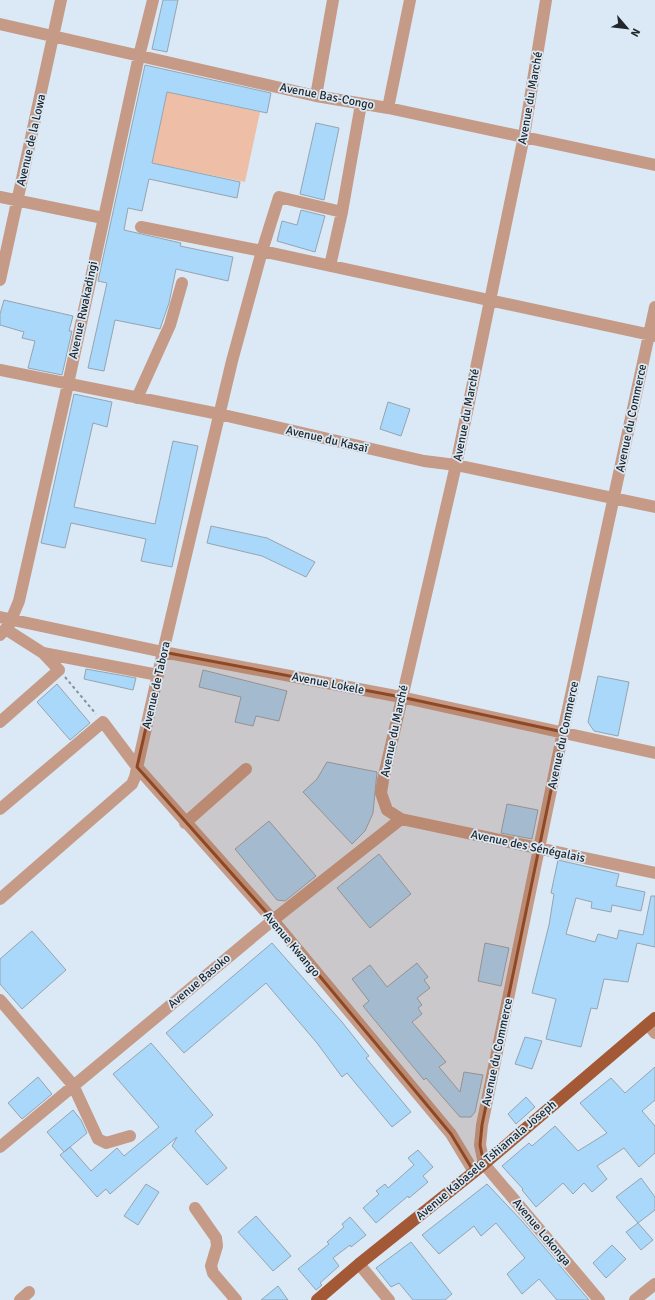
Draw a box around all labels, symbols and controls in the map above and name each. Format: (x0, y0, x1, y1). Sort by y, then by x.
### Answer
north arrow (607, 8, 647, 48)
text: N (628, 26, 643, 39)
street label: Avenue du Marché (515, 51, 546, 146)
street label: Avenue Bas-Congo (279, 80, 375, 113)
street label: Avenue de la Lowa (14, 93, 49, 188)
street label: Avenue Rwakadingi (66, 260, 101, 360)
street label: Avenue du Commerce (613, 363, 650, 473)
street label: Avenue du Marché (450, 368, 483, 463)
street label: Avenue du Kasaï (284, 423, 370, 456)
street label: Avenue de Tabora (139, 640, 174, 730)
street label: Avenue Lokele (290, 669, 365, 698)
street label: Avenue du Commerce (545, 680, 582, 790)
street label: Avenue du Marché (377, 684, 412, 779)
street label: Avenue des Sénégalais (469, 827, 586, 866)
street label: Avenue Kwango (260, 909, 323, 980)
street label: Avenue Basoko (165, 951, 234, 1012)
street label: Avenue du Commerce (479, 997, 516, 1107)
street label: Avenue Kabasele Tshiamala Joseph (413, 1097, 560, 1224)
street label: Avenue Lokonga (509, 1196, 574, 1269)

